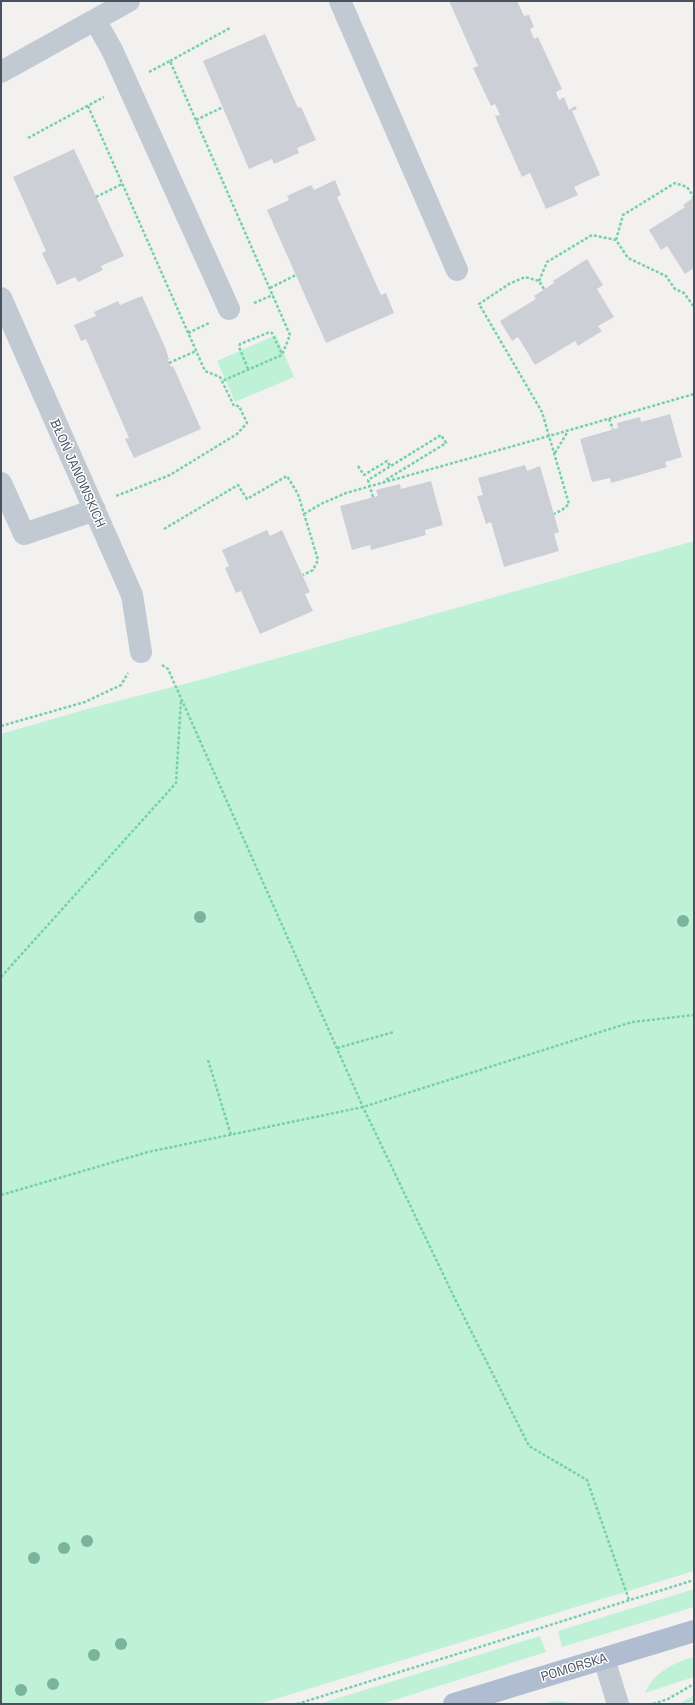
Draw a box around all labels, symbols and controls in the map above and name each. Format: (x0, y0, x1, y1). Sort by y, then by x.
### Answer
street label: BŁOŃ JANOWSKICH (46, 416, 110, 530)
street label: POMORSKA (539, 1649, 609, 1685)

